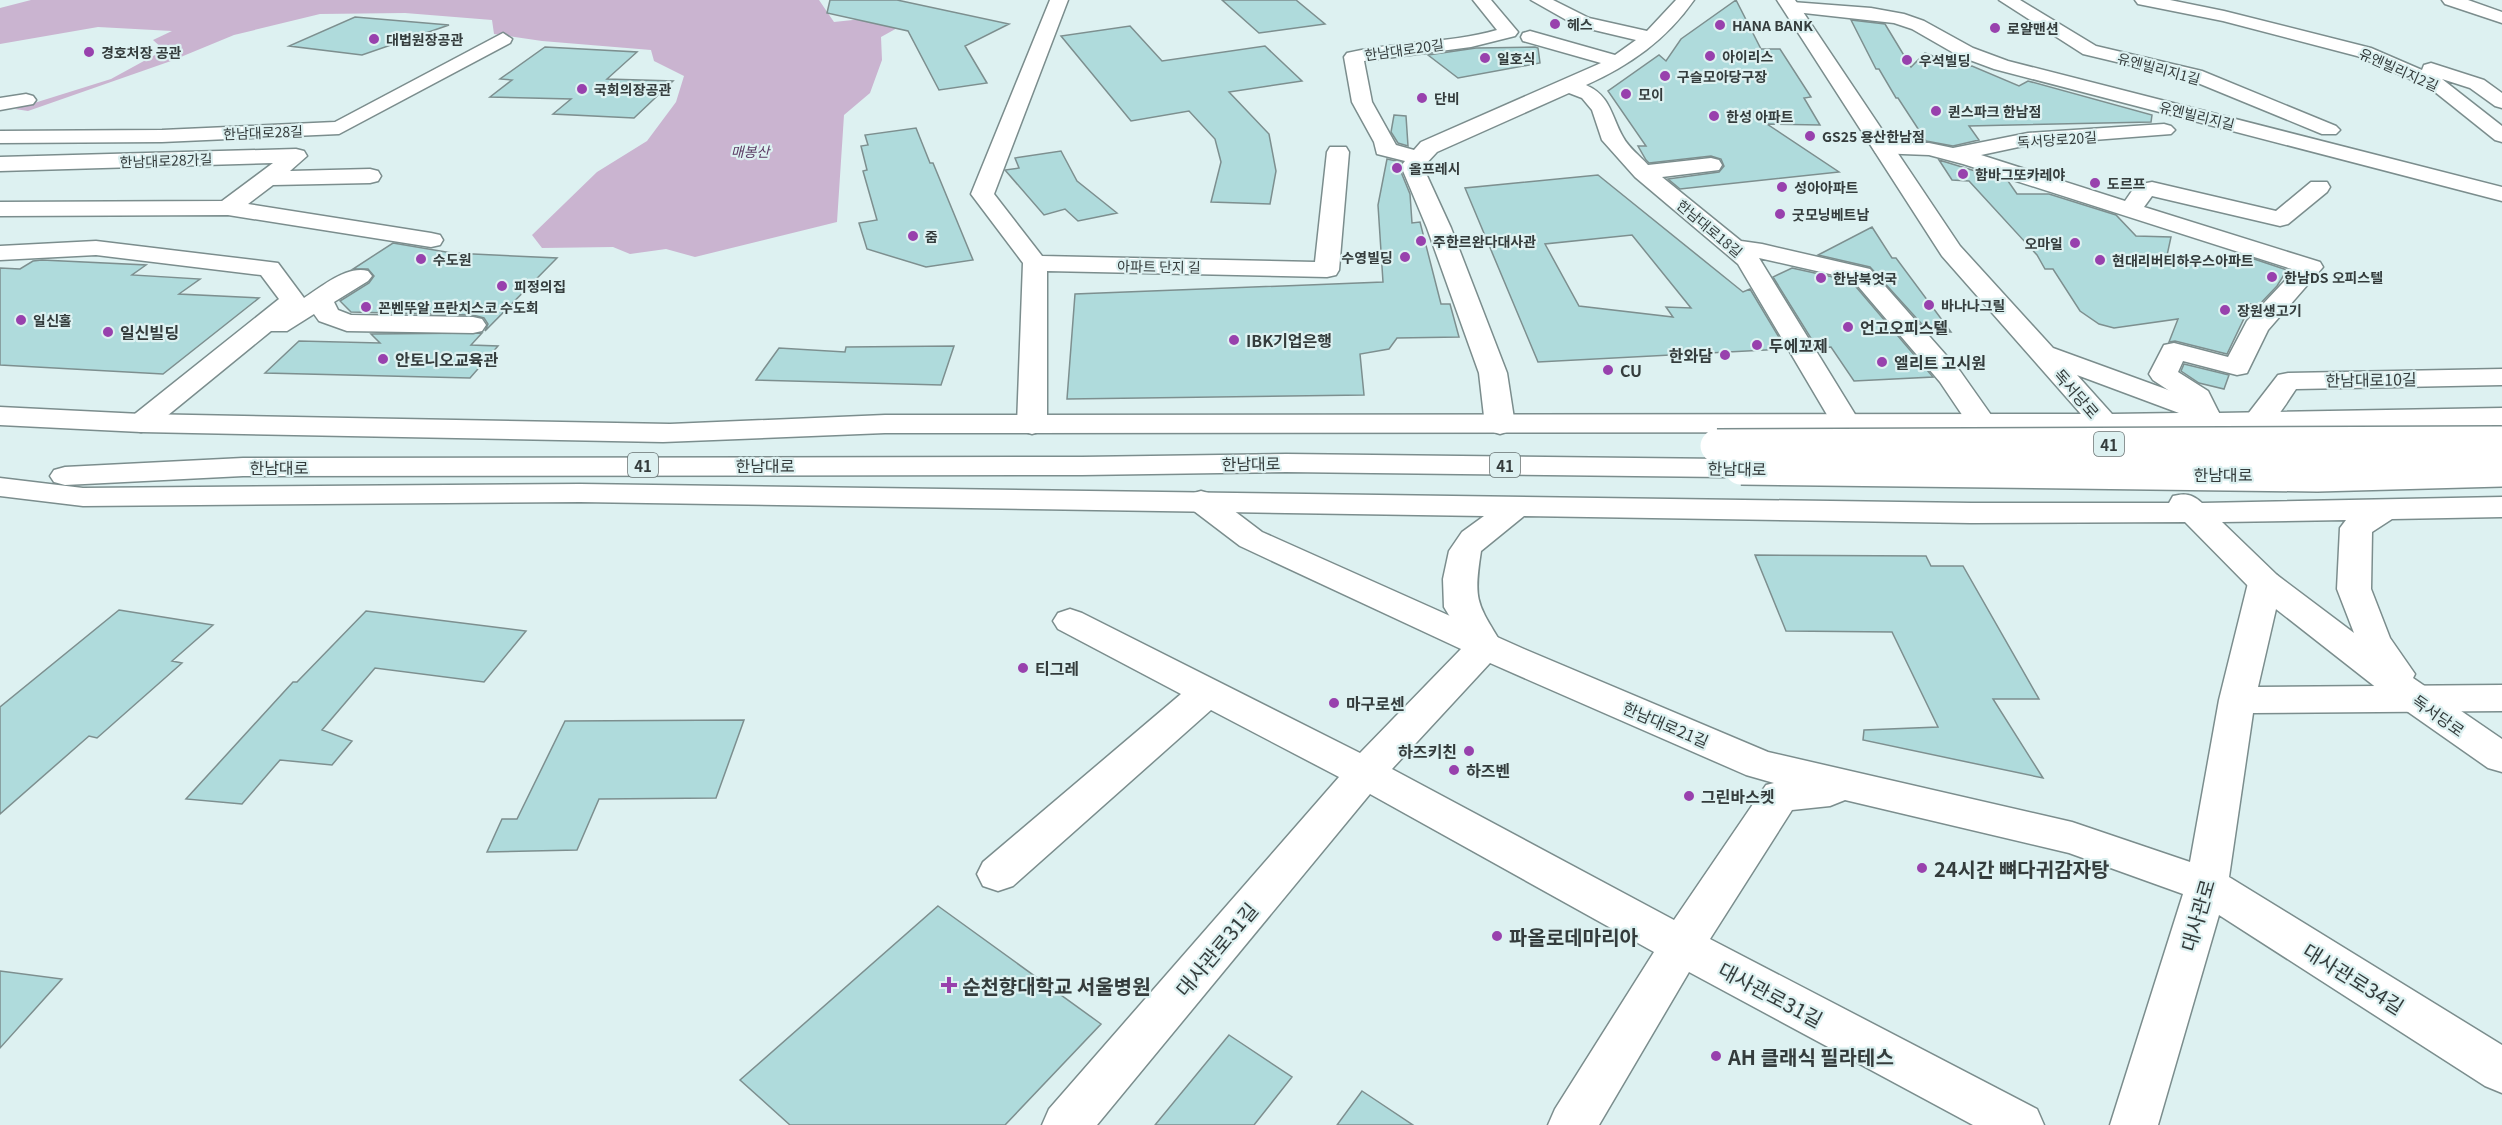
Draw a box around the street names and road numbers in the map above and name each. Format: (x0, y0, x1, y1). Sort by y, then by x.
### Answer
street label: 한남대로20길 (1363, 34, 1445, 64)
street label: 유엔빌리지2길 (2356, 43, 2442, 95)
street label: 유엔빌리지1길 (2115, 47, 2203, 89)
street label: 유엔빌리지길 (2157, 96, 2237, 134)
street label: 한남대로28길 (223, 121, 303, 143)
street label: 독서당로20길 (2016, 126, 2098, 152)
street label: 한남대로28가길 (119, 148, 213, 172)
street label: 한남대로18길 (1673, 195, 1747, 261)
street label: 아파트 단지 길 (1117, 255, 1201, 277)
street label: 독서당로 (2049, 363, 2106, 423)
street label: 한남대로10길 (2325, 366, 2417, 392)
road number: 41 (2094, 432, 2124, 456)
street label: 한남대로 (1221, 450, 1281, 476)
road number: 41 (628, 453, 658, 477)
street label: 한남대로 (736, 453, 795, 477)
road number: 41 (1490, 453, 1520, 477)
street label: 한남대로 (250, 455, 309, 479)
street label: 한남대로 (1707, 455, 1767, 481)
street label: 한남대로 (2194, 462, 2253, 486)
street label: 독서당로 (2408, 688, 2470, 742)
street label: 한남대로21길 (1619, 695, 1713, 753)
street label: 대사관로 (2173, 876, 2221, 954)
street label: 대사관로31길 (1168, 896, 1264, 1002)
street label: 대사관로34길 (2298, 935, 2410, 1021)
street label: 대사관로31길 (1714, 954, 1828, 1034)

